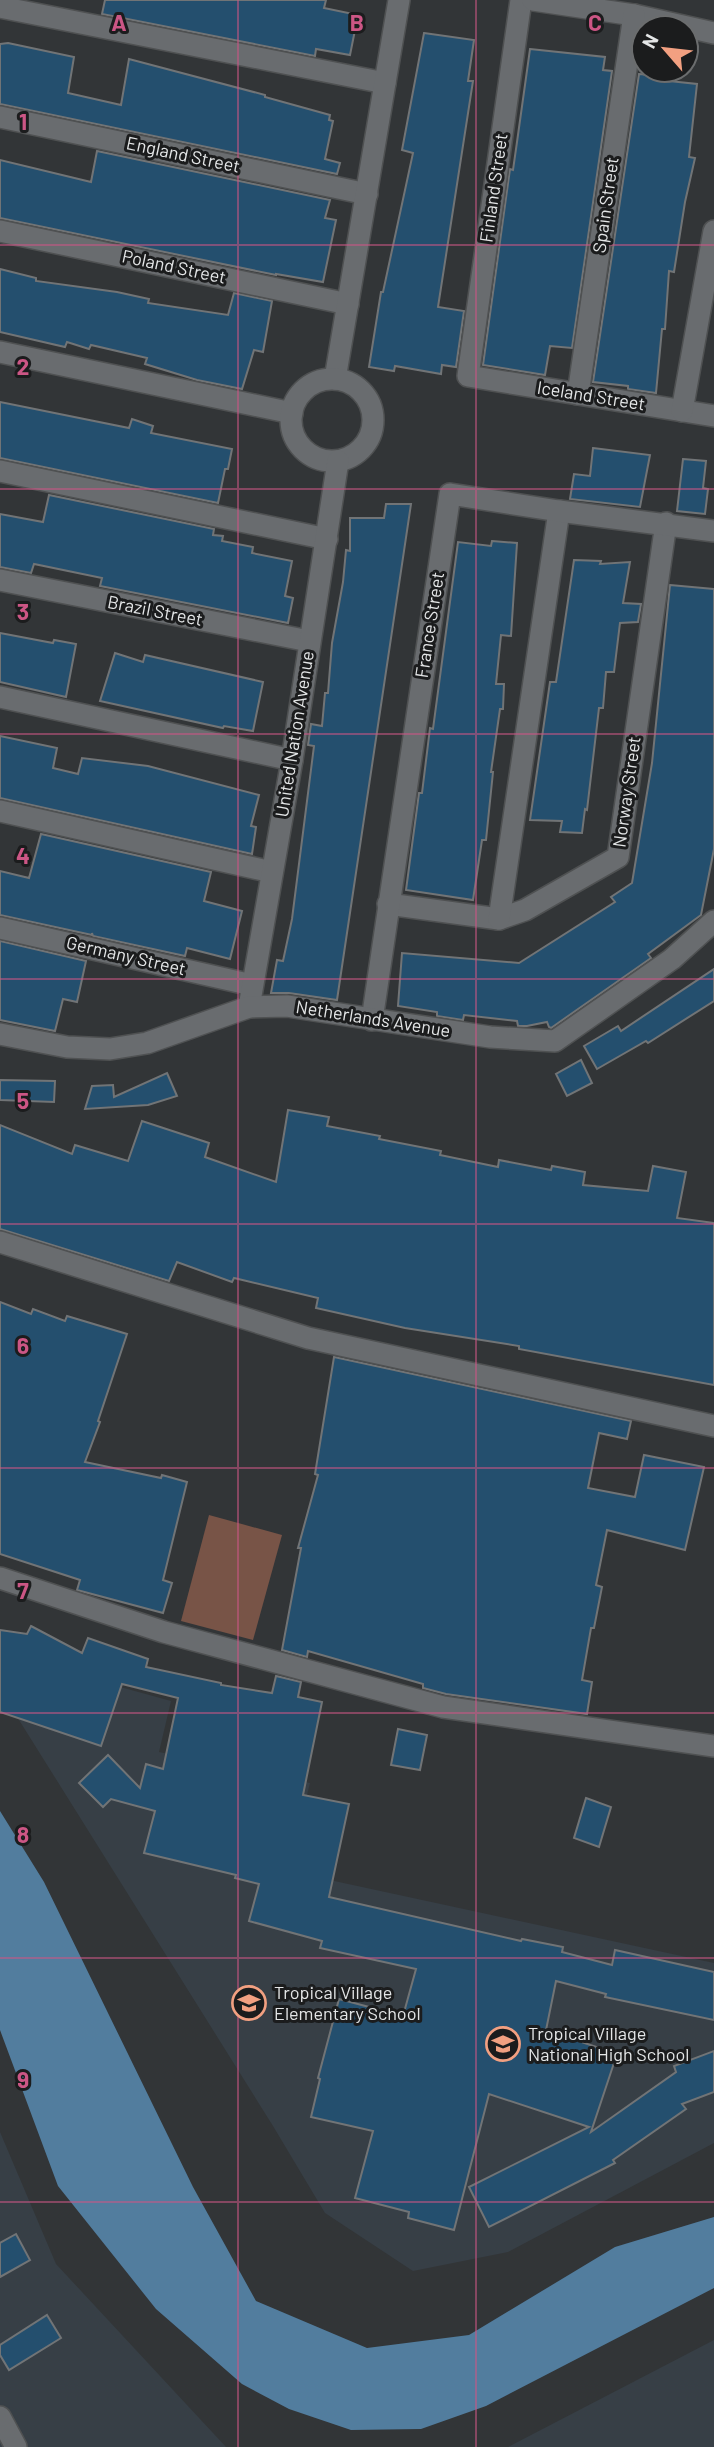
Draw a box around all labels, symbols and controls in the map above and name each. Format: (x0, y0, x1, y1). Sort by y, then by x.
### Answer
text: A (111, 8, 127, 36)
text: B (350, 8, 364, 36)
text: C (588, 8, 602, 36)
north arrow (630, 14, 700, 84)
text: N (636, 30, 663, 52)
text: 1 (19, 107, 27, 135)
street label: England Street (124, 131, 242, 177)
street label: Finland Street (474, 132, 512, 244)
street label: Spain Street (587, 155, 623, 254)
street label: Poland Street (120, 244, 228, 288)
text: 2 (17, 352, 29, 380)
street label: Iceland Street (536, 376, 647, 414)
street label: France Street (410, 570, 448, 679)
street label: Brazil Street (106, 590, 205, 630)
text: 3 (17, 597, 29, 625)
street label: United Nation Avenue (270, 649, 318, 819)
street label: Norway Street (607, 735, 645, 849)
text: 4 (16, 841, 30, 869)
street label: Germany Street (64, 931, 188, 979)
street label: Netherlands Avenue (294, 995, 452, 1041)
text: 5 (17, 1086, 29, 1114)
text: 6 (17, 1331, 29, 1359)
text: 7 (17, 1576, 29, 1604)
text: 8 (17, 1820, 29, 1848)
place label: Tropical Village Elementary School (274, 1981, 421, 2024)
school or university icon: Tropical Village Elementary School (230, 1984, 268, 2022)
place label: Tropical Village National High School (528, 2022, 689, 2065)
school or university icon: Tropical Village National High School (484, 2025, 522, 2063)
text: 9 (17, 2065, 29, 2093)

